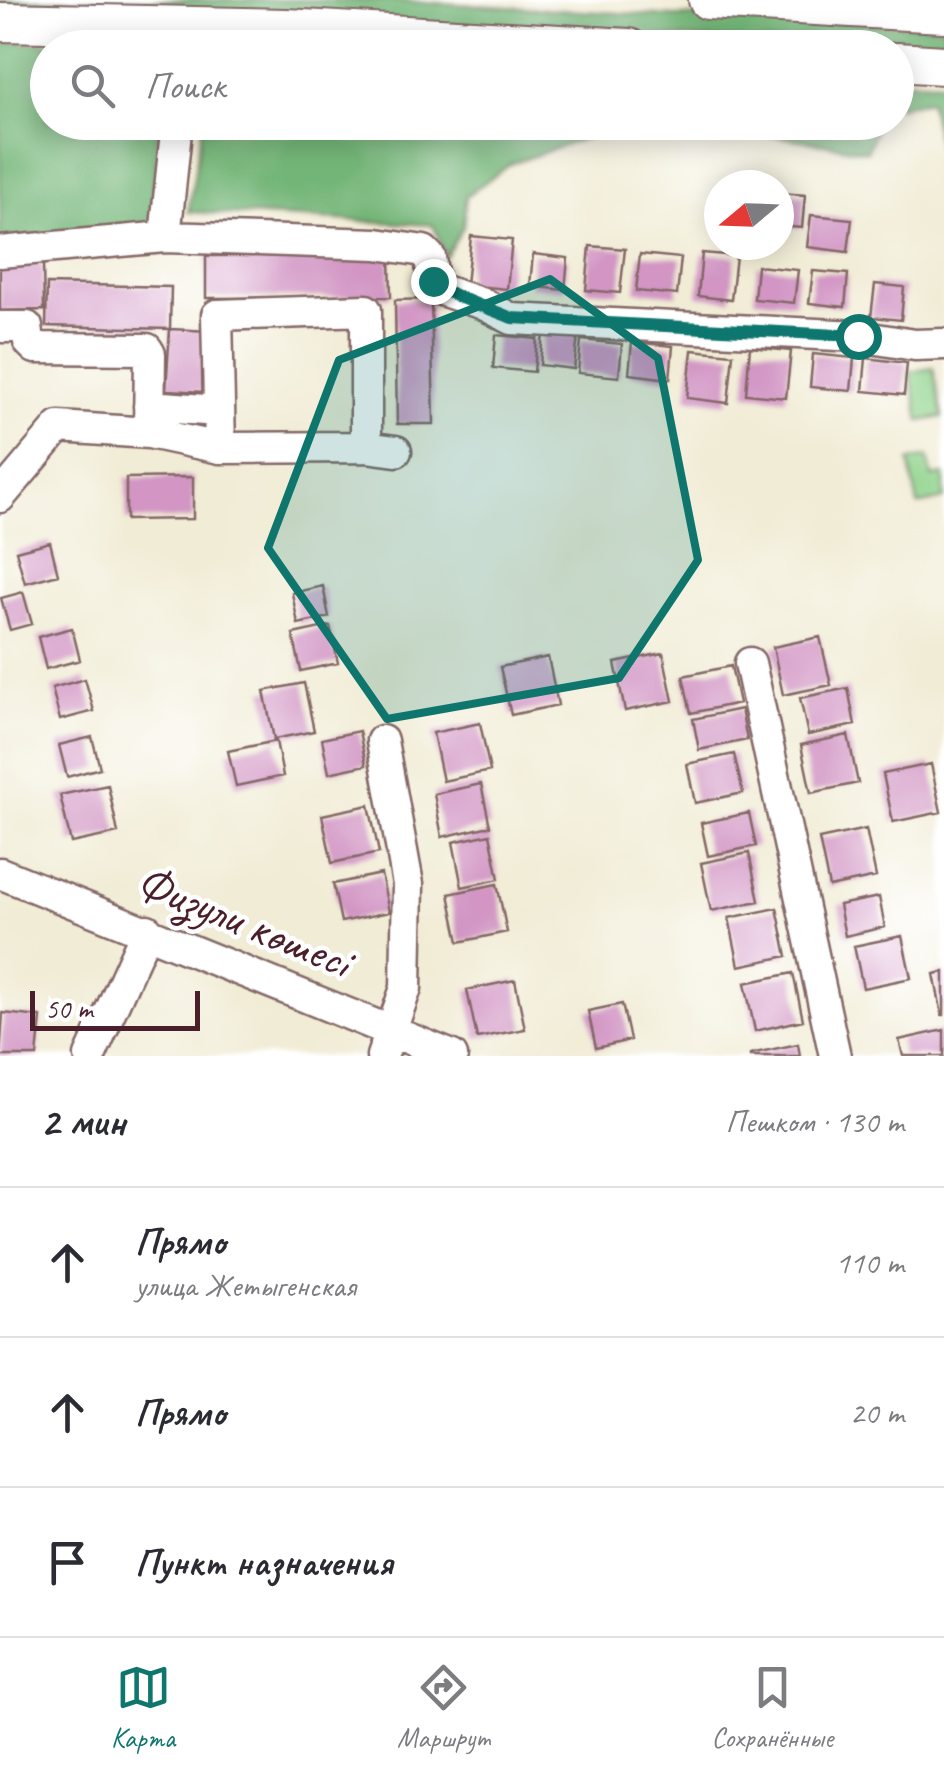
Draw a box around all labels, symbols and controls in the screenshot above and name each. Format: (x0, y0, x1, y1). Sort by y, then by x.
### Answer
search box (30, 30, 914, 140)
icon: search (65, 58, 120, 113)
text: Поиск (145, 62, 225, 109)
north arrow (704, 170, 794, 260)
route end (411, 259, 457, 305)
route start (836, 314, 882, 360)
street label: Физули көшесі (128, 851, 365, 993)
scale bar (30, 986, 200, 1030)
text: 50 m (45, 991, 93, 1026)
text: 2 мин (40, 1095, 125, 1148)
text: Пешком · 130 m (725, 1101, 904, 1142)
text: Прямо (135, 1218, 225, 1265)
icon: ahead (40, 1235, 95, 1290)
text: 110 m (835, 1242, 904, 1283)
text: улица Жетыгенская (135, 1265, 356, 1306)
icon: ahead (40, 1385, 95, 1440)
text: Прямо (135, 1389, 225, 1436)
text: 20 m (850, 1392, 904, 1433)
icon: arrive (40, 1535, 95, 1590)
text: Пункт назначения (135, 1539, 392, 1586)
tab: Карта (111, 1660, 175, 1755)
tab: Маршрут (397, 1660, 489, 1755)
tab: Сохранённые (711, 1660, 833, 1755)

